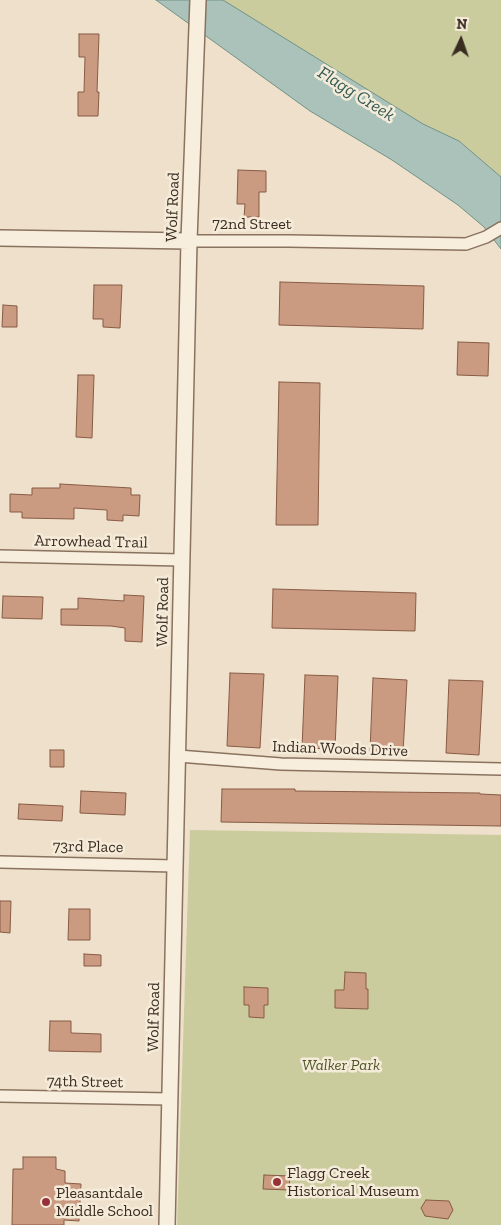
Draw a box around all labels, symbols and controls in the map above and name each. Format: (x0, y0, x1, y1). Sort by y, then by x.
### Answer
north arrow (436, 15, 486, 65)
text: N (456, 16, 468, 33)
water label: Flagg Creek (313, 62, 399, 126)
street label: Wolf Road (162, 172, 184, 242)
street label: 72nd Street (212, 214, 292, 234)
street label: Arrowhead Trail (34, 531, 148, 553)
street label: Wolf Road (153, 577, 173, 647)
street label: Indian Woods Drive (272, 737, 408, 761)
street label: 73rd Place (53, 837, 123, 857)
street label: Wolf Road (144, 982, 164, 1052)
park label: Walker Park (302, 1055, 380, 1075)
street label: 74th Street (47, 1072, 123, 1092)
place label: Flagg Creek Historical Museum (287, 1163, 419, 1201)
marker: Flagg Creek Historical Museum (271, 1176, 283, 1188)
place label: Pleasantdale Middle School (56, 1183, 153, 1221)
marker: Pleasantdale Middle School (40, 1196, 52, 1208)

